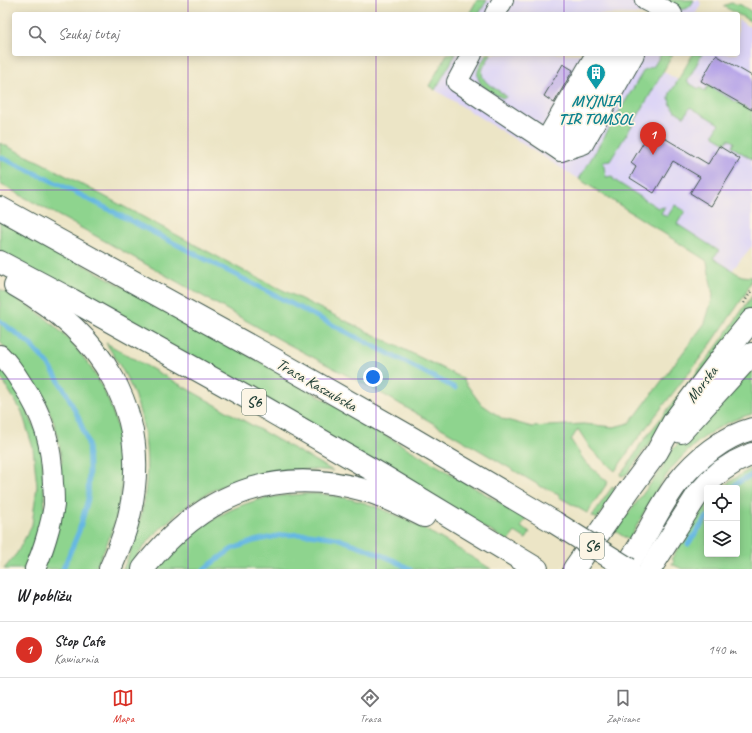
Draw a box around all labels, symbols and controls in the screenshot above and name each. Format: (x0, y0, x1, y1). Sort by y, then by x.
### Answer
search box (12, 12, 740, 56)
icon: search (26, 23, 48, 45)
text: Szukaj tutaj (58, 25, 119, 44)
building icon: MYJNIA TIR TOMSOL (585, 62, 607, 90)
place label: MYJNIA TIR TOMSOL (558, 91, 635, 129)
pin: 1 (640, 122, 666, 155)
street label: Trasa Kaszubska (273, 354, 362, 417)
street label: Morska (682, 361, 723, 407)
your location (363, 367, 383, 387)
road number: S6 (242, 389, 266, 415)
map controls (704, 485, 740, 557)
button: locate (704, 485, 740, 521)
button: layers (704, 521, 740, 557)
road number: S6 (580, 533, 604, 559)
text: W pobliżu (16, 585, 71, 606)
text: Stop Cafe (54, 632, 104, 651)
text: 1 (26, 642, 32, 658)
text: 140 m (708, 642, 736, 658)
text: Kawiarnia (54, 651, 98, 667)
tab: Mapa (112, 687, 134, 725)
tab: Trasa (359, 687, 381, 725)
tab: Zapisane (606, 687, 640, 725)

